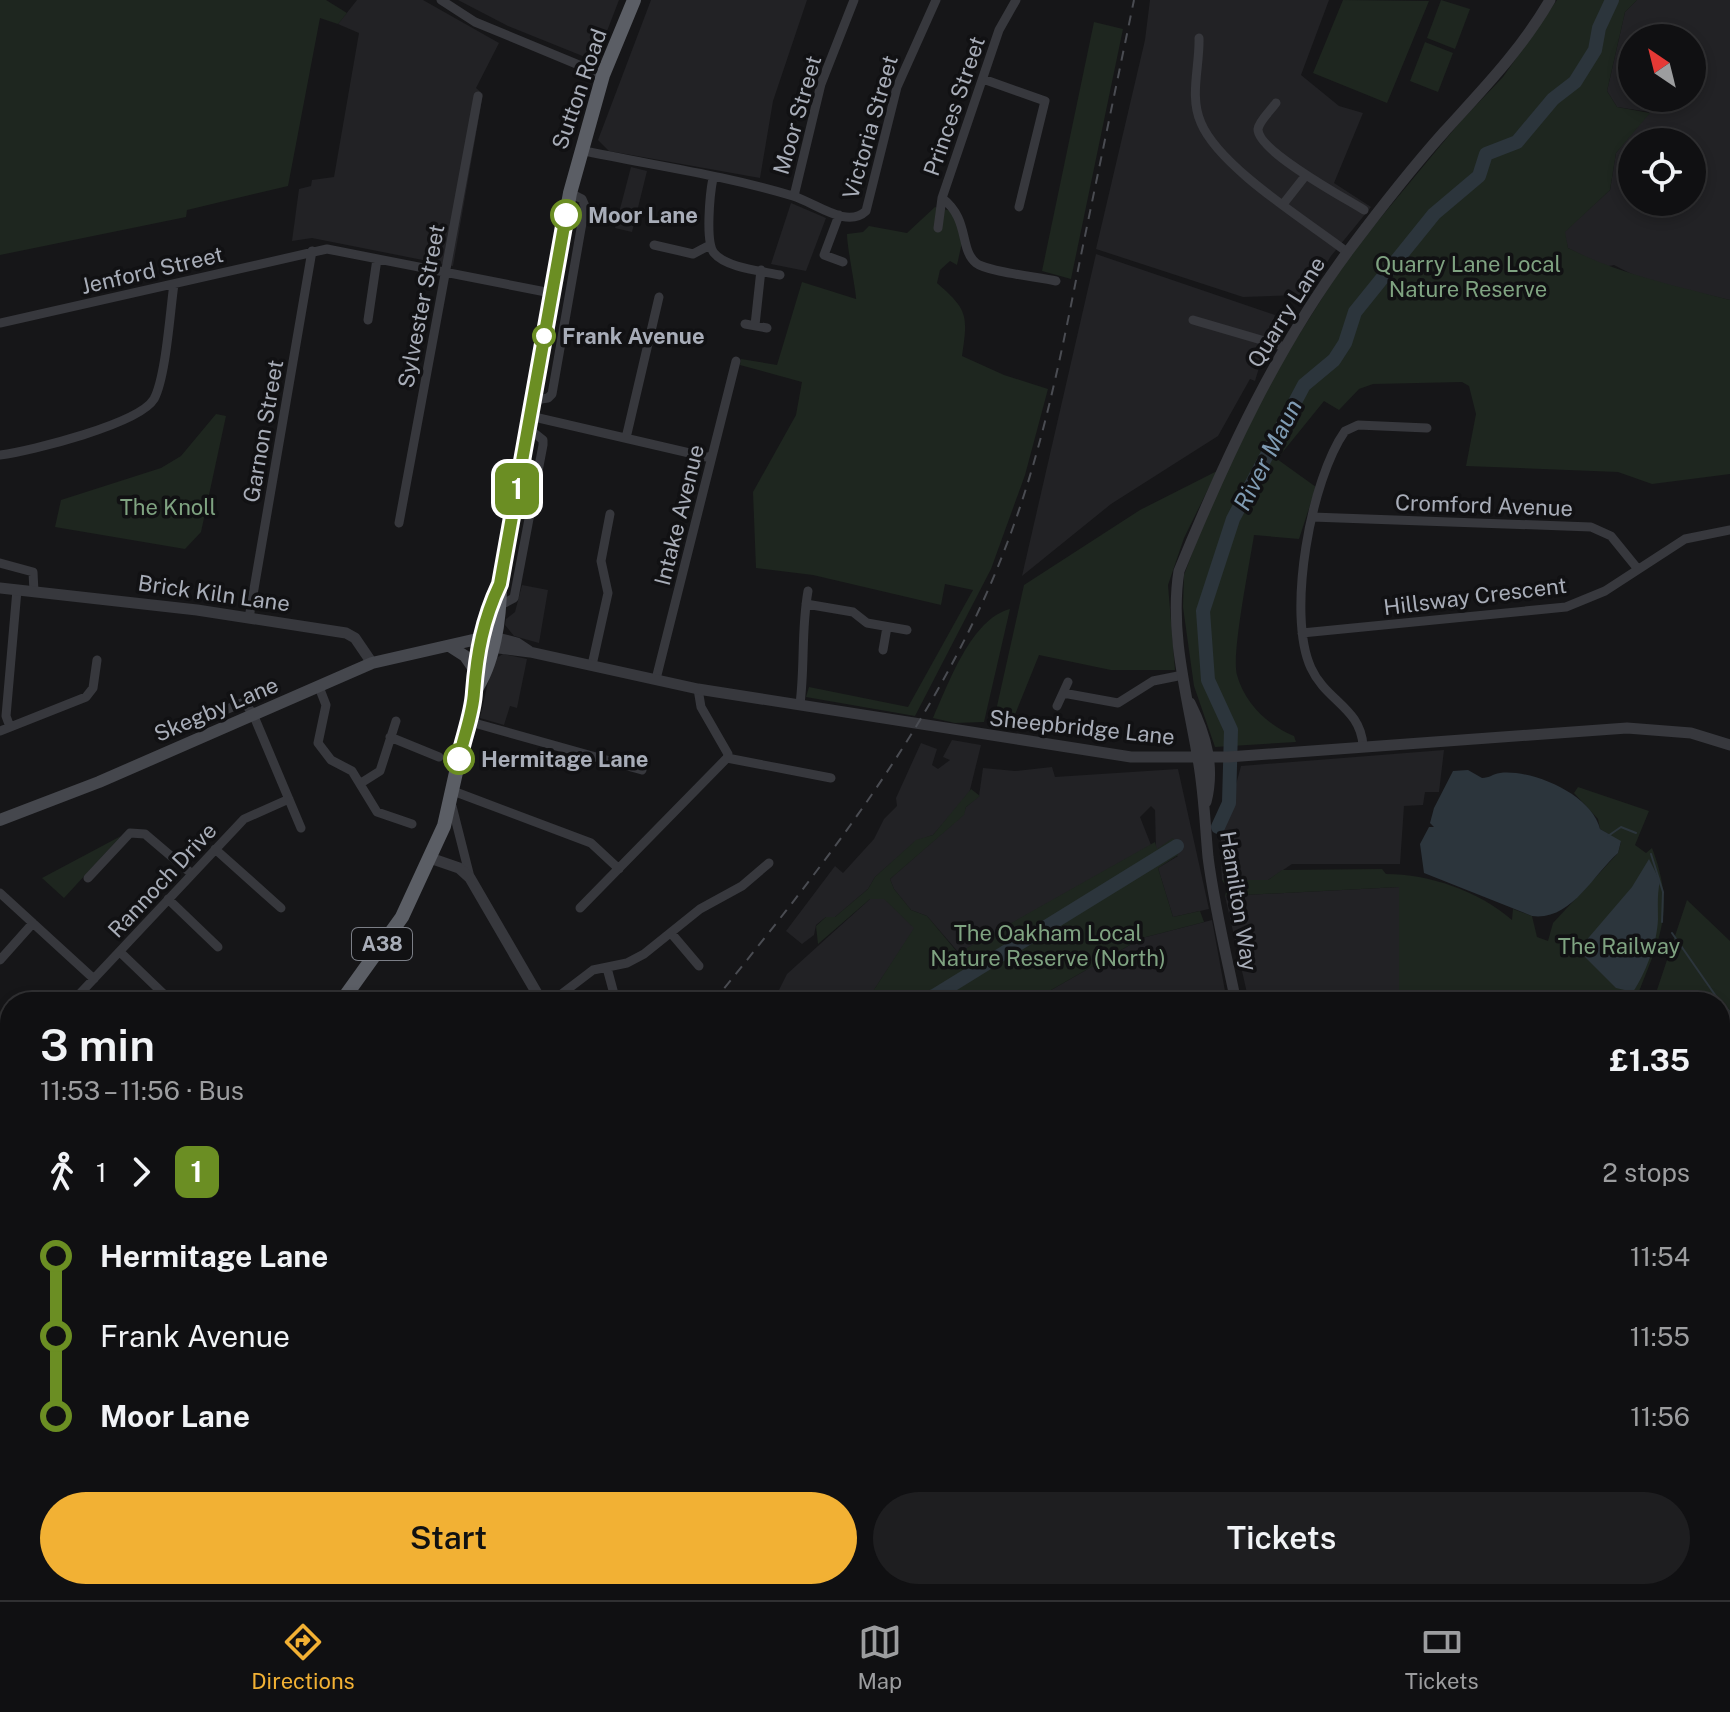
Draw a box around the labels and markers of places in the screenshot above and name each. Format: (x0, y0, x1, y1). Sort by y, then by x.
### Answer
marker: Moor Lane (551, 200, 581, 230)
place label: Moor Lane (588, 202, 698, 228)
place label: Frank Avenue (562, 323, 705, 349)
marker: Frank Avenue (533, 325, 555, 347)
marker: Hermitage Lane (444, 744, 474, 774)
place label: Hermitage Lane (481, 746, 648, 772)

